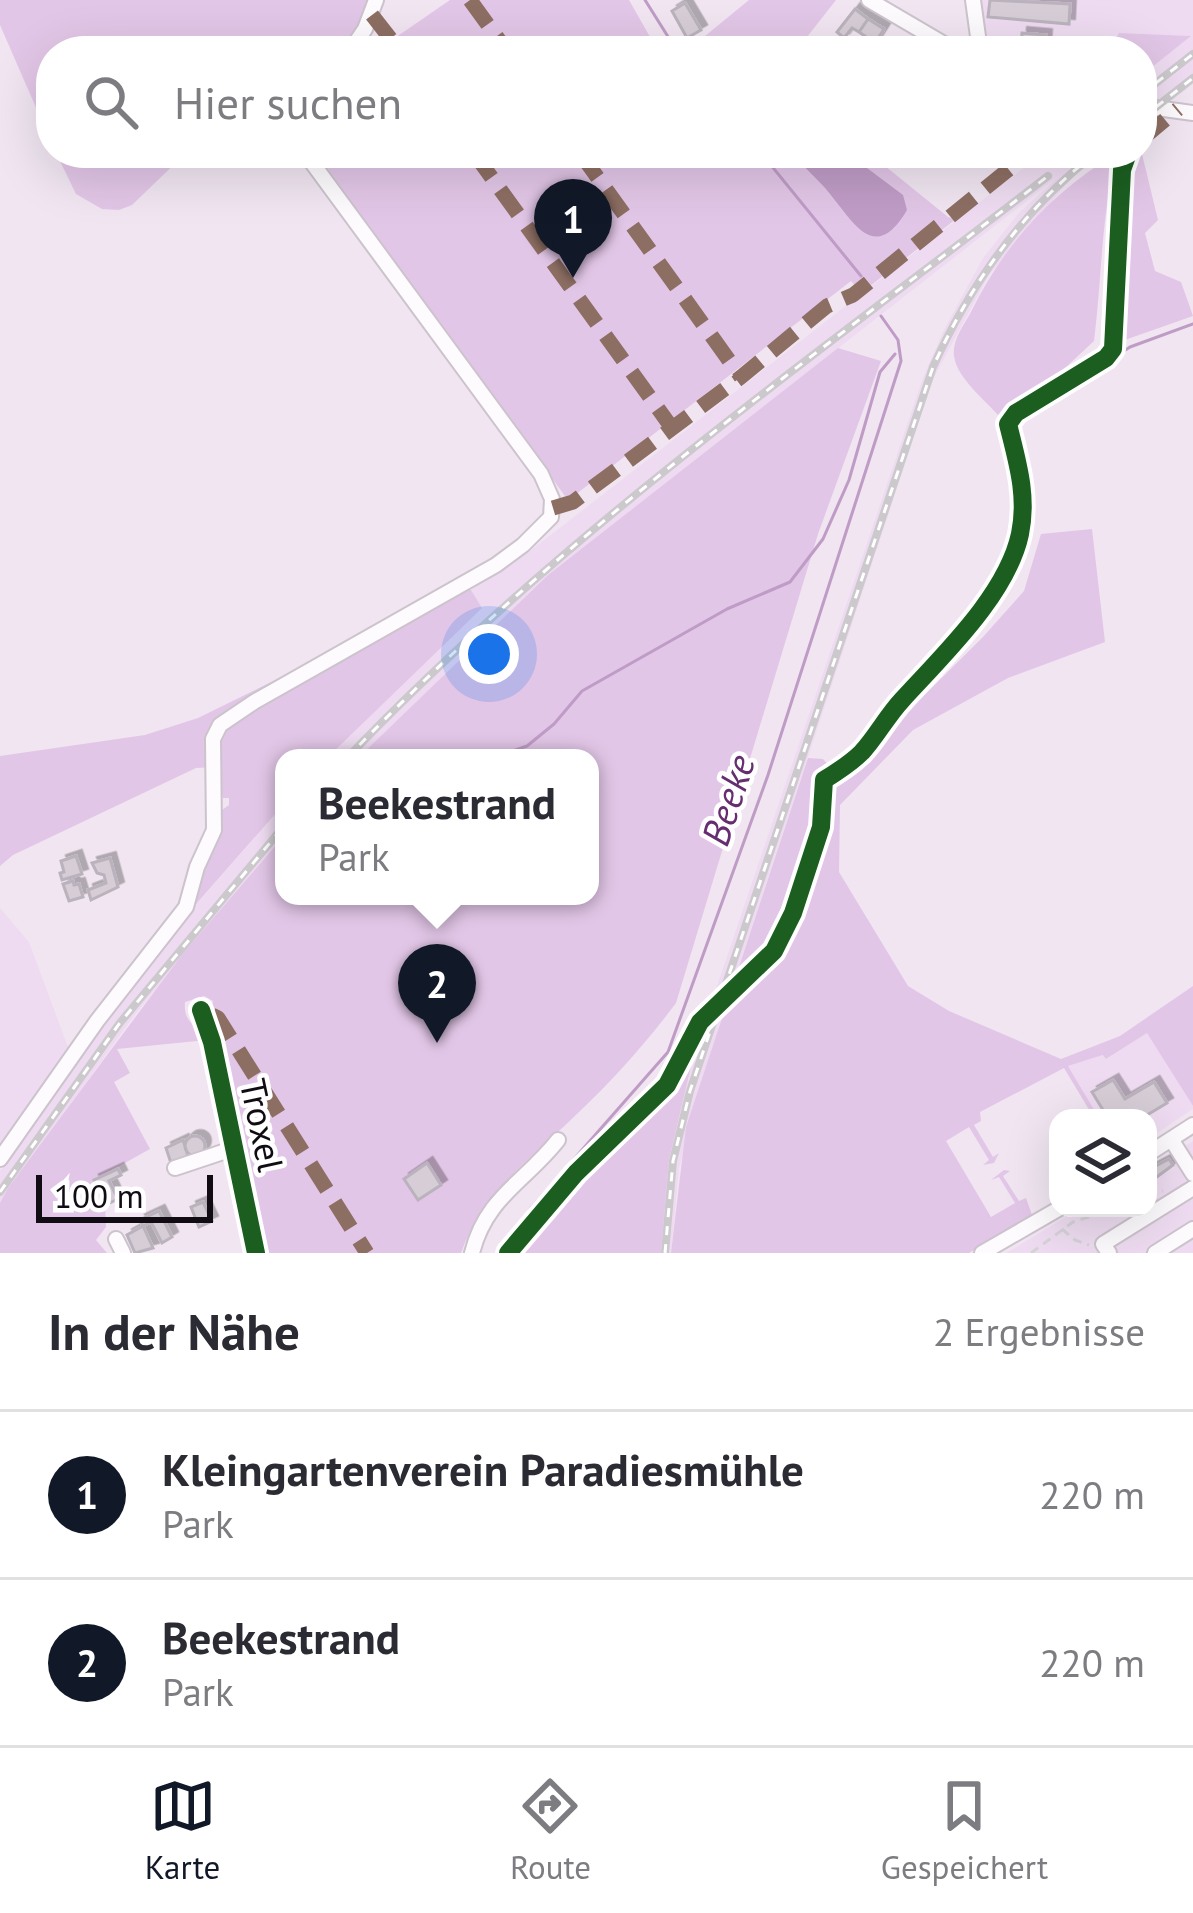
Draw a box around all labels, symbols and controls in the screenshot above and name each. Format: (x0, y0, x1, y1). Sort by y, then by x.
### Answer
search box (36, 36, 1157, 168)
icon: search (78, 69, 144, 135)
text: Hier suchen (174, 73, 402, 131)
pin: 1 (534, 179, 612, 278)
your location (459, 624, 519, 684)
water label: Beeke (689, 748, 766, 852)
popup (275, 749, 599, 905)
text: Beekestrand (318, 773, 556, 831)
text: Park (318, 831, 390, 882)
pin: 2 (398, 944, 476, 1043)
street label: Troxel (230, 1074, 295, 1176)
map controls (1049, 1109, 1157, 1217)
button: layers (1049, 1109, 1157, 1217)
scale bar (36, 1169, 213, 1222)
text: 100 m (54, 1174, 144, 1217)
text: In der Nähe (48, 1298, 300, 1364)
text: 2 Ergebnisse (933, 1306, 1145, 1357)
text: Kleingartenverein Paradiesmühle (162, 1440, 804, 1498)
text: 1 (76, 1469, 98, 1520)
text: 220 m (1039, 1469, 1145, 1520)
text: Park (162, 1498, 234, 1549)
text: Beekestrand (162, 1608, 400, 1666)
text: 2 (76, 1637, 98, 1688)
text: 220 m (1039, 1637, 1145, 1688)
text: Park (162, 1666, 234, 1717)
tab: Karte (145, 1773, 220, 1888)
tab: Route (510, 1773, 591, 1888)
tab: Gespeichert (881, 1773, 1048, 1888)

